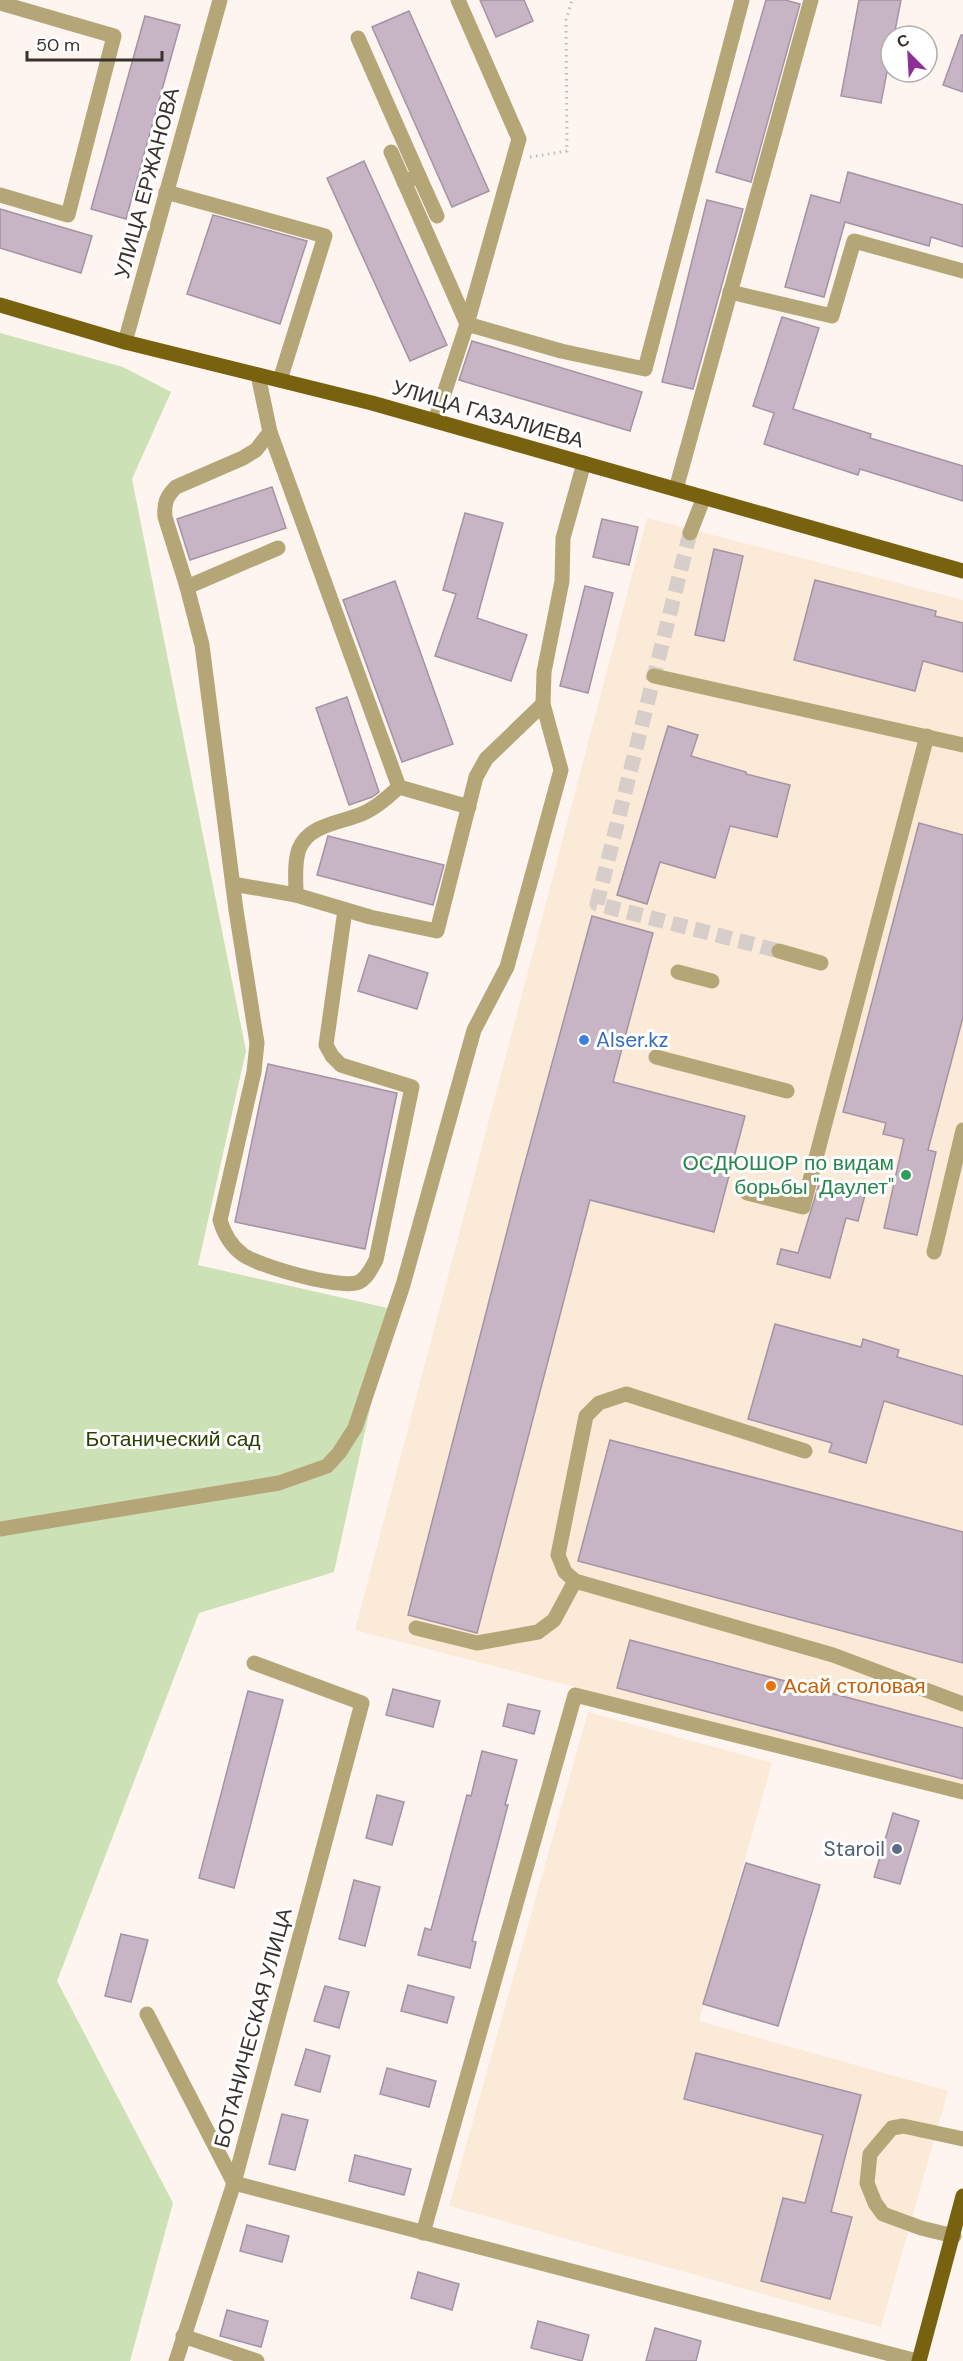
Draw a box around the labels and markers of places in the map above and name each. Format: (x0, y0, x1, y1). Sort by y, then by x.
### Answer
place label: Alser.kz (596, 1026, 668, 1054)
marker: Alser.kz (577, 1033, 591, 1047)
place label: ОСДЮШОР по видам борьбы "Даулет" (682, 1149, 894, 1201)
marker: ОСДЮШОР по видам борьбы "Даулет" (899, 1168, 913, 1182)
place label: Асай столовая (783, 1672, 926, 1700)
marker: Асай столовая (764, 1679, 778, 1693)
place label: Staroil (824, 1835, 885, 1863)
marker: Staroil (890, 1842, 904, 1856)

